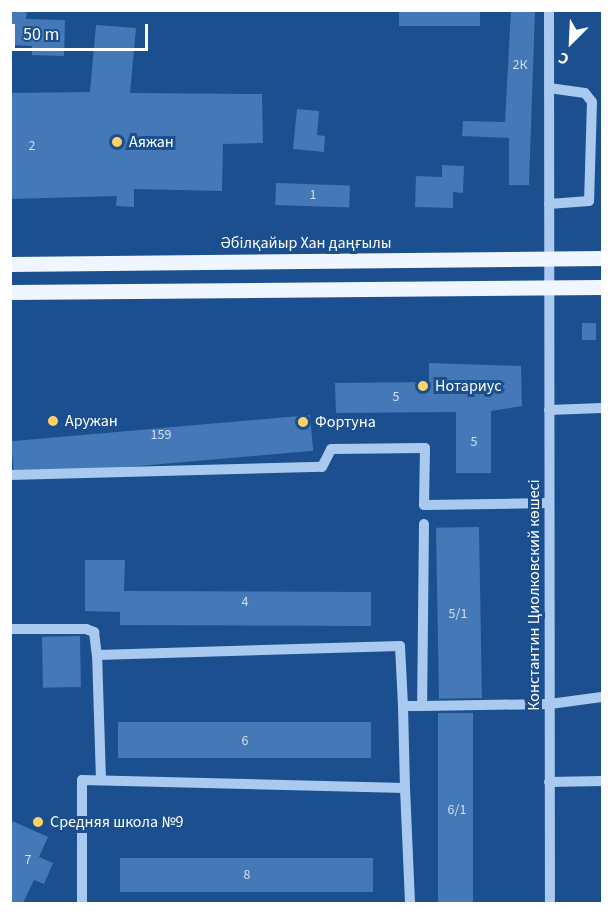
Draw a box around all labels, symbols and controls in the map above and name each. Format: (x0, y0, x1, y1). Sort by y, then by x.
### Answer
scale bar (15, 12, 152, 50)
north arrow (541, 12, 601, 72)
text: 50 m (23, 22, 59, 47)
text: С (555, 47, 572, 70)
house number: 2К (512, 57, 528, 73)
place label: Аяжан (129, 132, 174, 152)
marker: Аяжан (110, 135, 124, 149)
house number: 2 (29, 138, 35, 154)
house number: 1 (310, 187, 316, 203)
street label: Әбілқайыр Хан даңғылы (220, 233, 392, 253)
place label: Нотариус (435, 376, 502, 396)
marker: Нотариус (416, 379, 430, 393)
house number: 5 (393, 389, 399, 405)
place label: Аружан (65, 411, 118, 431)
place label: Фортуна (315, 412, 376, 432)
marker: Аружан (46, 414, 60, 428)
marker: Фортуна (296, 415, 310, 429)
house number: 159 (151, 427, 171, 443)
house number: 5 (471, 434, 477, 450)
street label: Константин Циолковский көшесі (524, 479, 544, 711)
house number: 4 (242, 594, 248, 610)
house number: 5/1 (449, 606, 467, 622)
house number: 6 (242, 733, 248, 749)
house number: 6/1 (448, 802, 466, 818)
place label: Средняя школа №9 (50, 812, 183, 832)
marker: Средняя школа №9 (31, 815, 45, 829)
house number: 7 (25, 852, 31, 868)
house number: 8 (244, 867, 250, 883)

